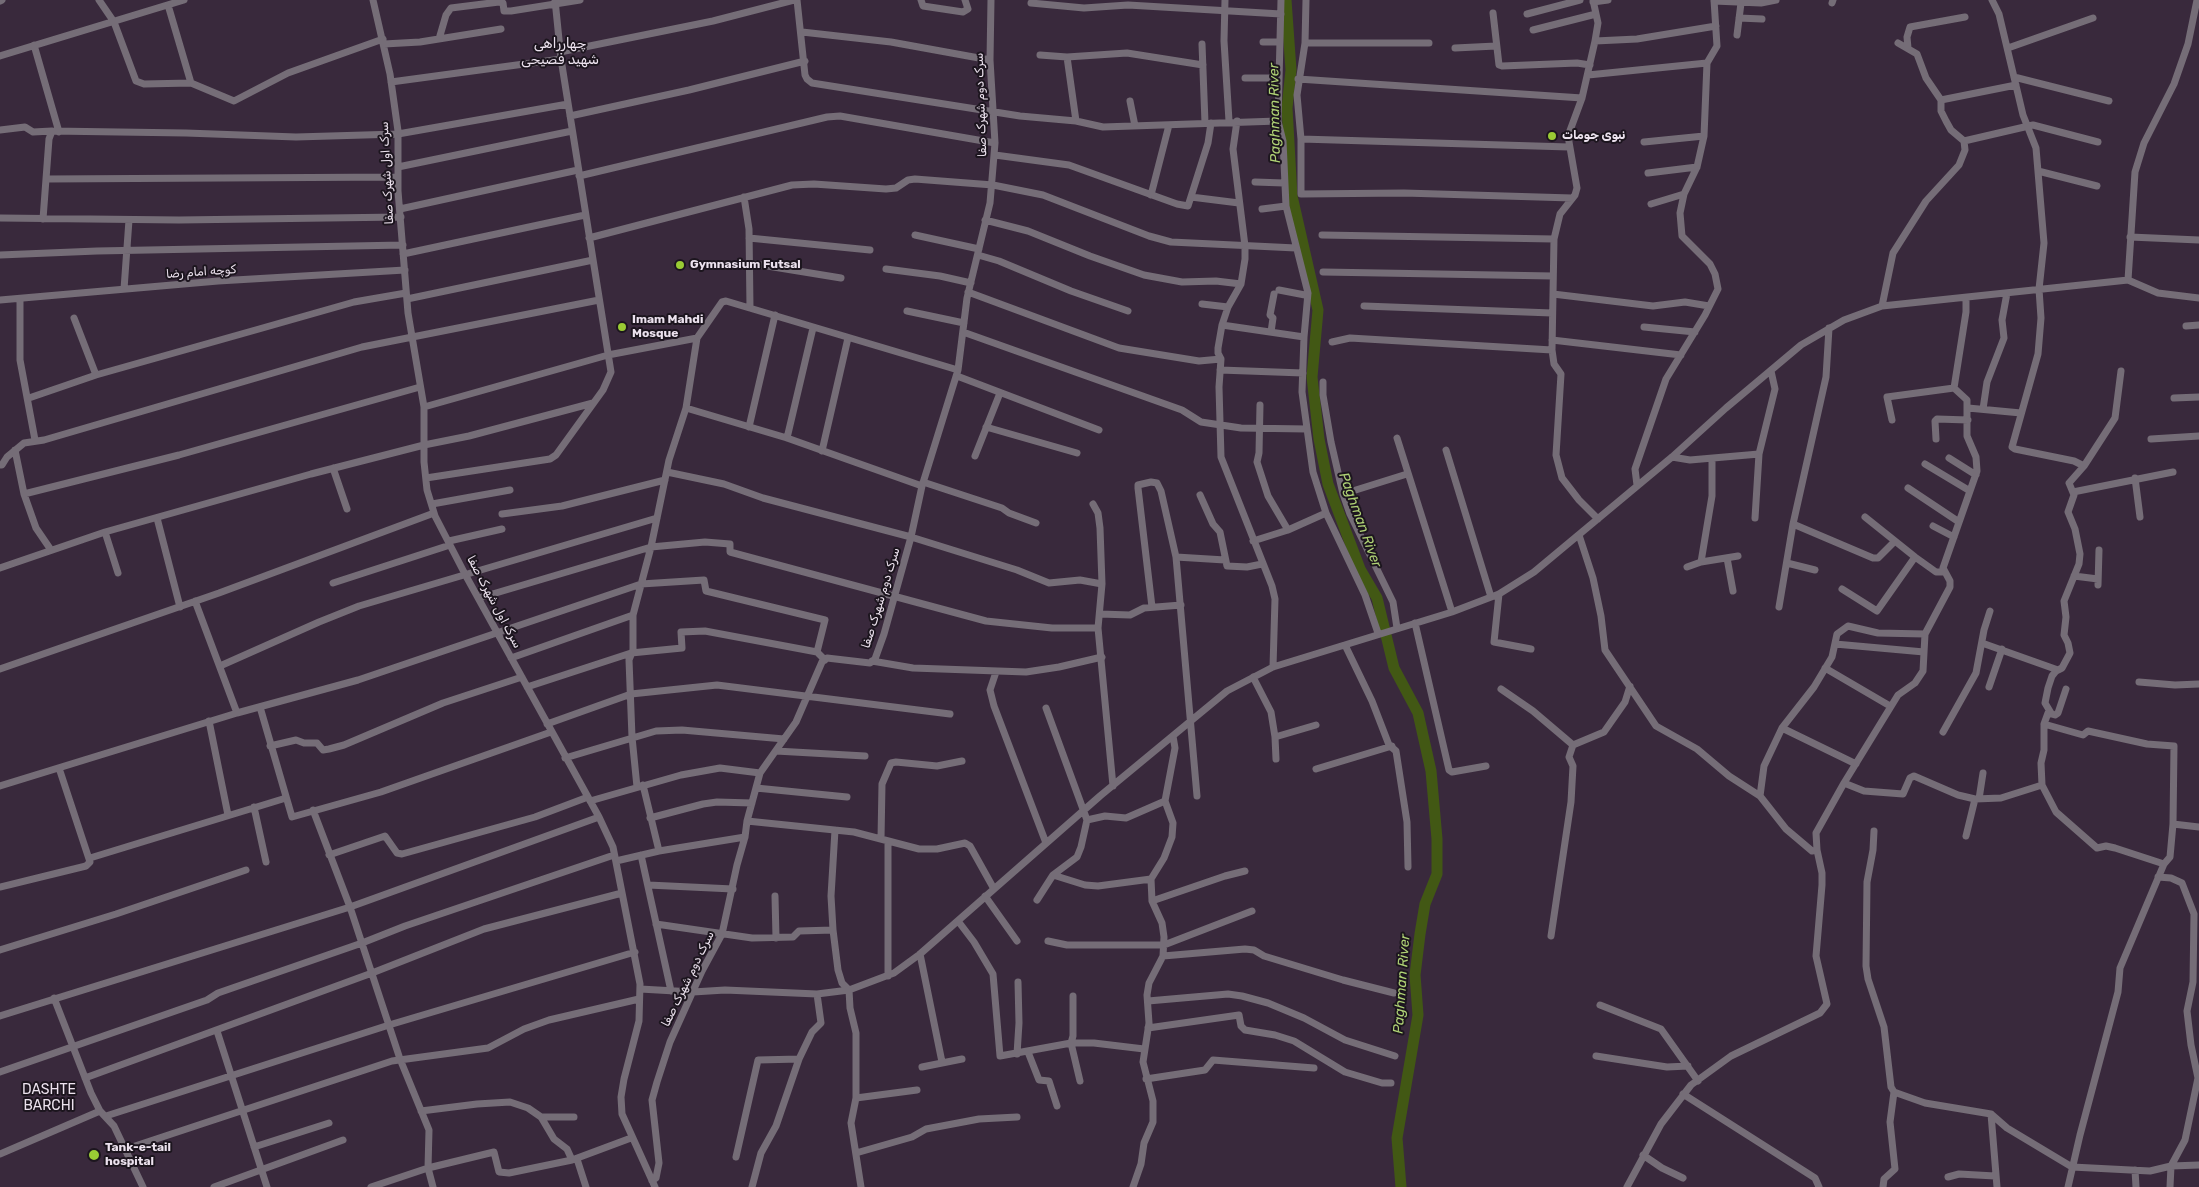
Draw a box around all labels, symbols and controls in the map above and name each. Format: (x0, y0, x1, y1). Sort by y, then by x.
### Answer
district label: چهارراهی شهید فصیحی (521, 36, 599, 68)
street label: سرک دوم شهرک صفا (972, 53, 990, 157)
water label: Paghman River (1266, 63, 1284, 163)
street label: سرک اول شهرک صفا (377, 121, 397, 225)
place label: نبوی جومات (1562, 129, 1625, 143)
marker: نبوی جومات (1546, 130, 1558, 142)
place label: Gymnasium Futsal (690, 258, 801, 272)
marker: Gymnasium Futsal (674, 259, 686, 271)
street label: کوچه امام رضا (165, 262, 237, 282)
place label: Imam Mahdi Mosque (632, 313, 703, 341)
marker: Imam Mahdi Mosque (616, 321, 628, 333)
water label: Paghman River (1335, 470, 1385, 570)
street label: سرک دوم شهرک صفا (859, 546, 903, 650)
street label: سرک اول شهرک صفا (463, 553, 525, 651)
street label: سرک دوم شهرک صفا (659, 929, 717, 1029)
water label: Paghman River (1390, 934, 1414, 1034)
district label: DASHTE BARCHI (18, 1082, 80, 1114)
place label: Tank-e-tail hospital (105, 1141, 171, 1169)
marker: Tank-e-tail hospital (87, 1148, 101, 1162)

